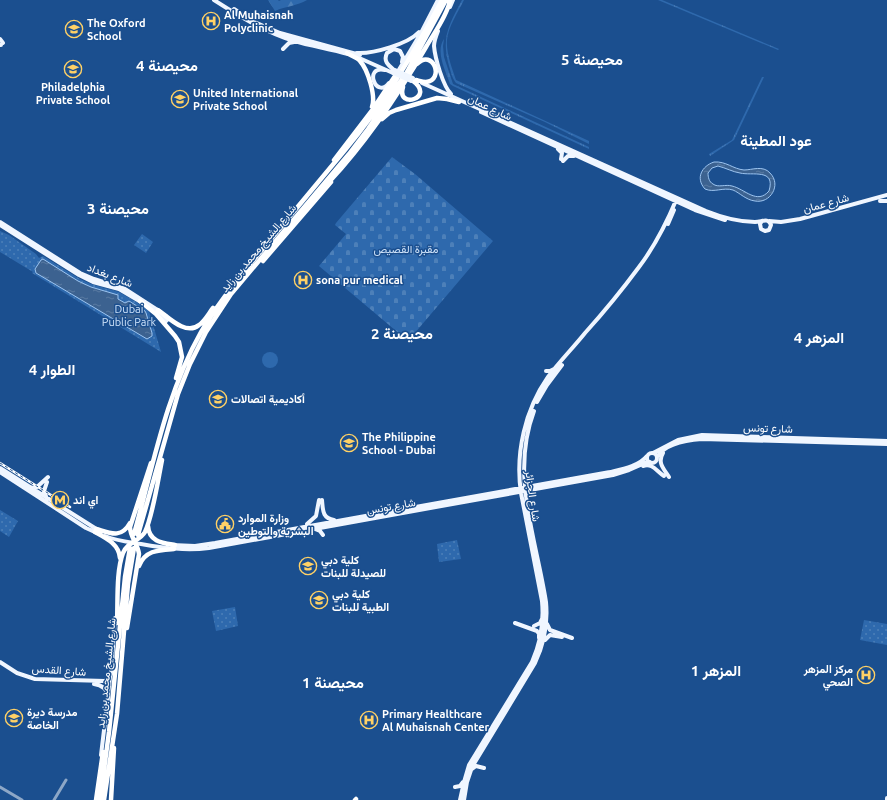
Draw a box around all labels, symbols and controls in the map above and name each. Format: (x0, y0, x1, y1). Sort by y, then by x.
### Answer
place label: Al Muhaisnah Polyclinic (224, 9, 293, 34)
hospital icon: Al Muhaisnah Polyclinic (201, 11, 221, 31)
place label: The Oxford School (87, 17, 146, 42)
school or university icon: The Oxford School (64, 19, 84, 39)
district label: محيصنة 5 (561, 51, 623, 69)
district label: محيصنة 4 (136, 57, 198, 75)
school or university icon: Philadelphia Private School (63, 59, 83, 79)
place label: Philadelphia Private School (36, 81, 111, 106)
place label: United International Private School (193, 87, 299, 112)
school or university icon: United International Private School (170, 89, 190, 109)
street label: شارع عمان (465, 92, 514, 124)
district label: عود المطينة (740, 132, 812, 150)
street label: شارع عمان (802, 191, 851, 217)
district label: محيصنة 3 (87, 200, 149, 218)
street label: شارع الشيخ محمد بن زايد (218, 201, 300, 296)
park label: مقبرة القصيص (374, 243, 439, 256)
street label: شارع بغداد (85, 261, 135, 291)
hospital icon: sona pur medical (293, 270, 313, 290)
place label: sona pur medical (316, 274, 404, 286)
park label: Dubai Public Park (102, 303, 157, 328)
district label: محيصنة 2 (371, 325, 433, 343)
district label: المزهر 4 (794, 329, 844, 347)
district label: الطوار 4 (29, 361, 75, 379)
school or university icon: أكاديمية اتصالات (208, 389, 228, 409)
place label: أكاديمية اتصالات (231, 393, 305, 406)
street label: شارع تونس (743, 421, 793, 437)
place label: The Philippine School - Dubai (362, 431, 436, 456)
school or university icon: The Philippine School - Dubai (339, 433, 359, 453)
street label: شارع الجزائر (521, 469, 543, 523)
metro station icon: اي اند (50, 490, 70, 510)
place label: اي اند (73, 494, 99, 509)
street label: شارع تونس (366, 496, 417, 518)
place label: وزارة الموارد البشرية والتوطين (238, 512, 314, 538)
public building icon: وزارة الموارد البشرية والتوطين (215, 514, 235, 534)
place label: كلية دبي للصيدلة للبنات (321, 554, 386, 580)
school or university icon: كلية دبي للصيدلة للبنات (298, 556, 318, 576)
place label: كلية دبي الطبية للبنات (332, 588, 389, 614)
school or university icon: كلية دبي الطبية للبنات (309, 590, 329, 610)
street label: شارع الشيخ محمد بن زايد (94, 617, 120, 729)
street label: شارع القدس (31, 662, 87, 680)
district label: المزهر 1 (691, 662, 741, 680)
place label: مركز المزهر الصحي (803, 663, 853, 691)
hospital icon: مركز المزهر الصحي (856, 665, 876, 685)
district label: محيصنة 1 (302, 674, 364, 692)
place label: مدرسة ديرة الخاصة (27, 706, 78, 731)
school or university icon: مدرسة ديرة الخاصة (4, 708, 24, 728)
place label: Primary Healthcare Al Muhaisnah Center (382, 708, 490, 733)
hospital icon: Primary Healthcare Al Muhaisnah Center (359, 710, 379, 730)

